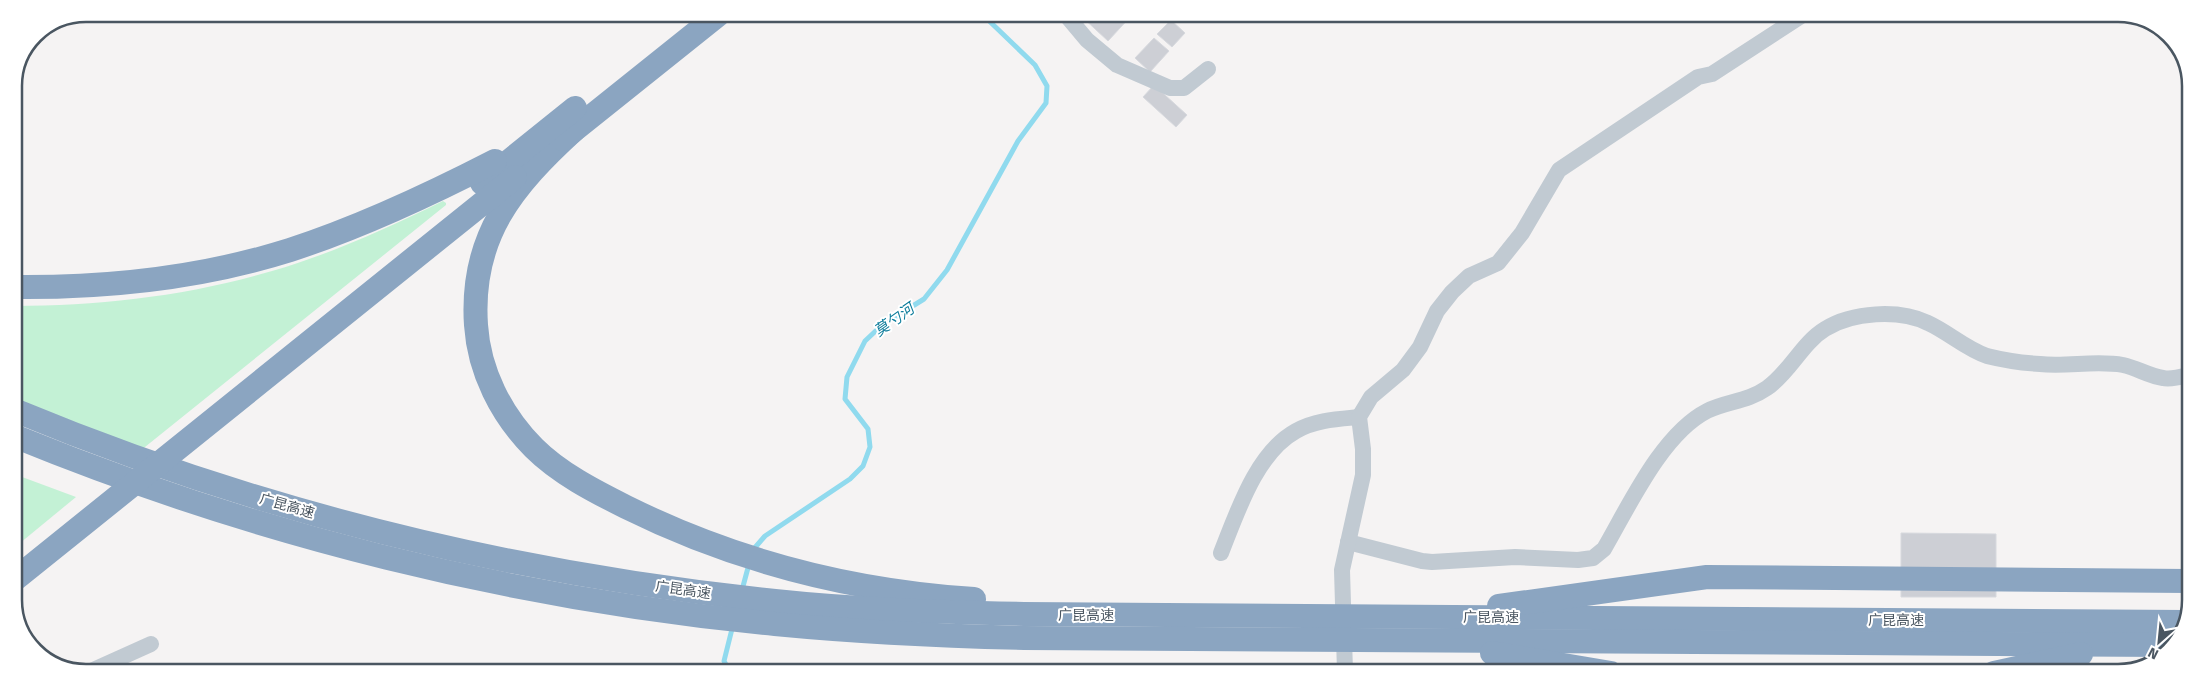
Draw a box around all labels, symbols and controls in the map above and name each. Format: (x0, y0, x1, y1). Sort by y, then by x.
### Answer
water label: 莫勺河 (870, 298, 920, 340)
street label: 广昆高速 (258, 490, 316, 522)
street label: 广昆高速 (654, 578, 712, 602)
street label: 广昆高速 (1058, 607, 1114, 624)
street label: 广昆高速 (1463, 609, 1519, 626)
street label: 广昆高速 (1868, 612, 1924, 629)
north arrow (2134, 617, 2184, 667)
text: N (2145, 643, 2161, 663)

